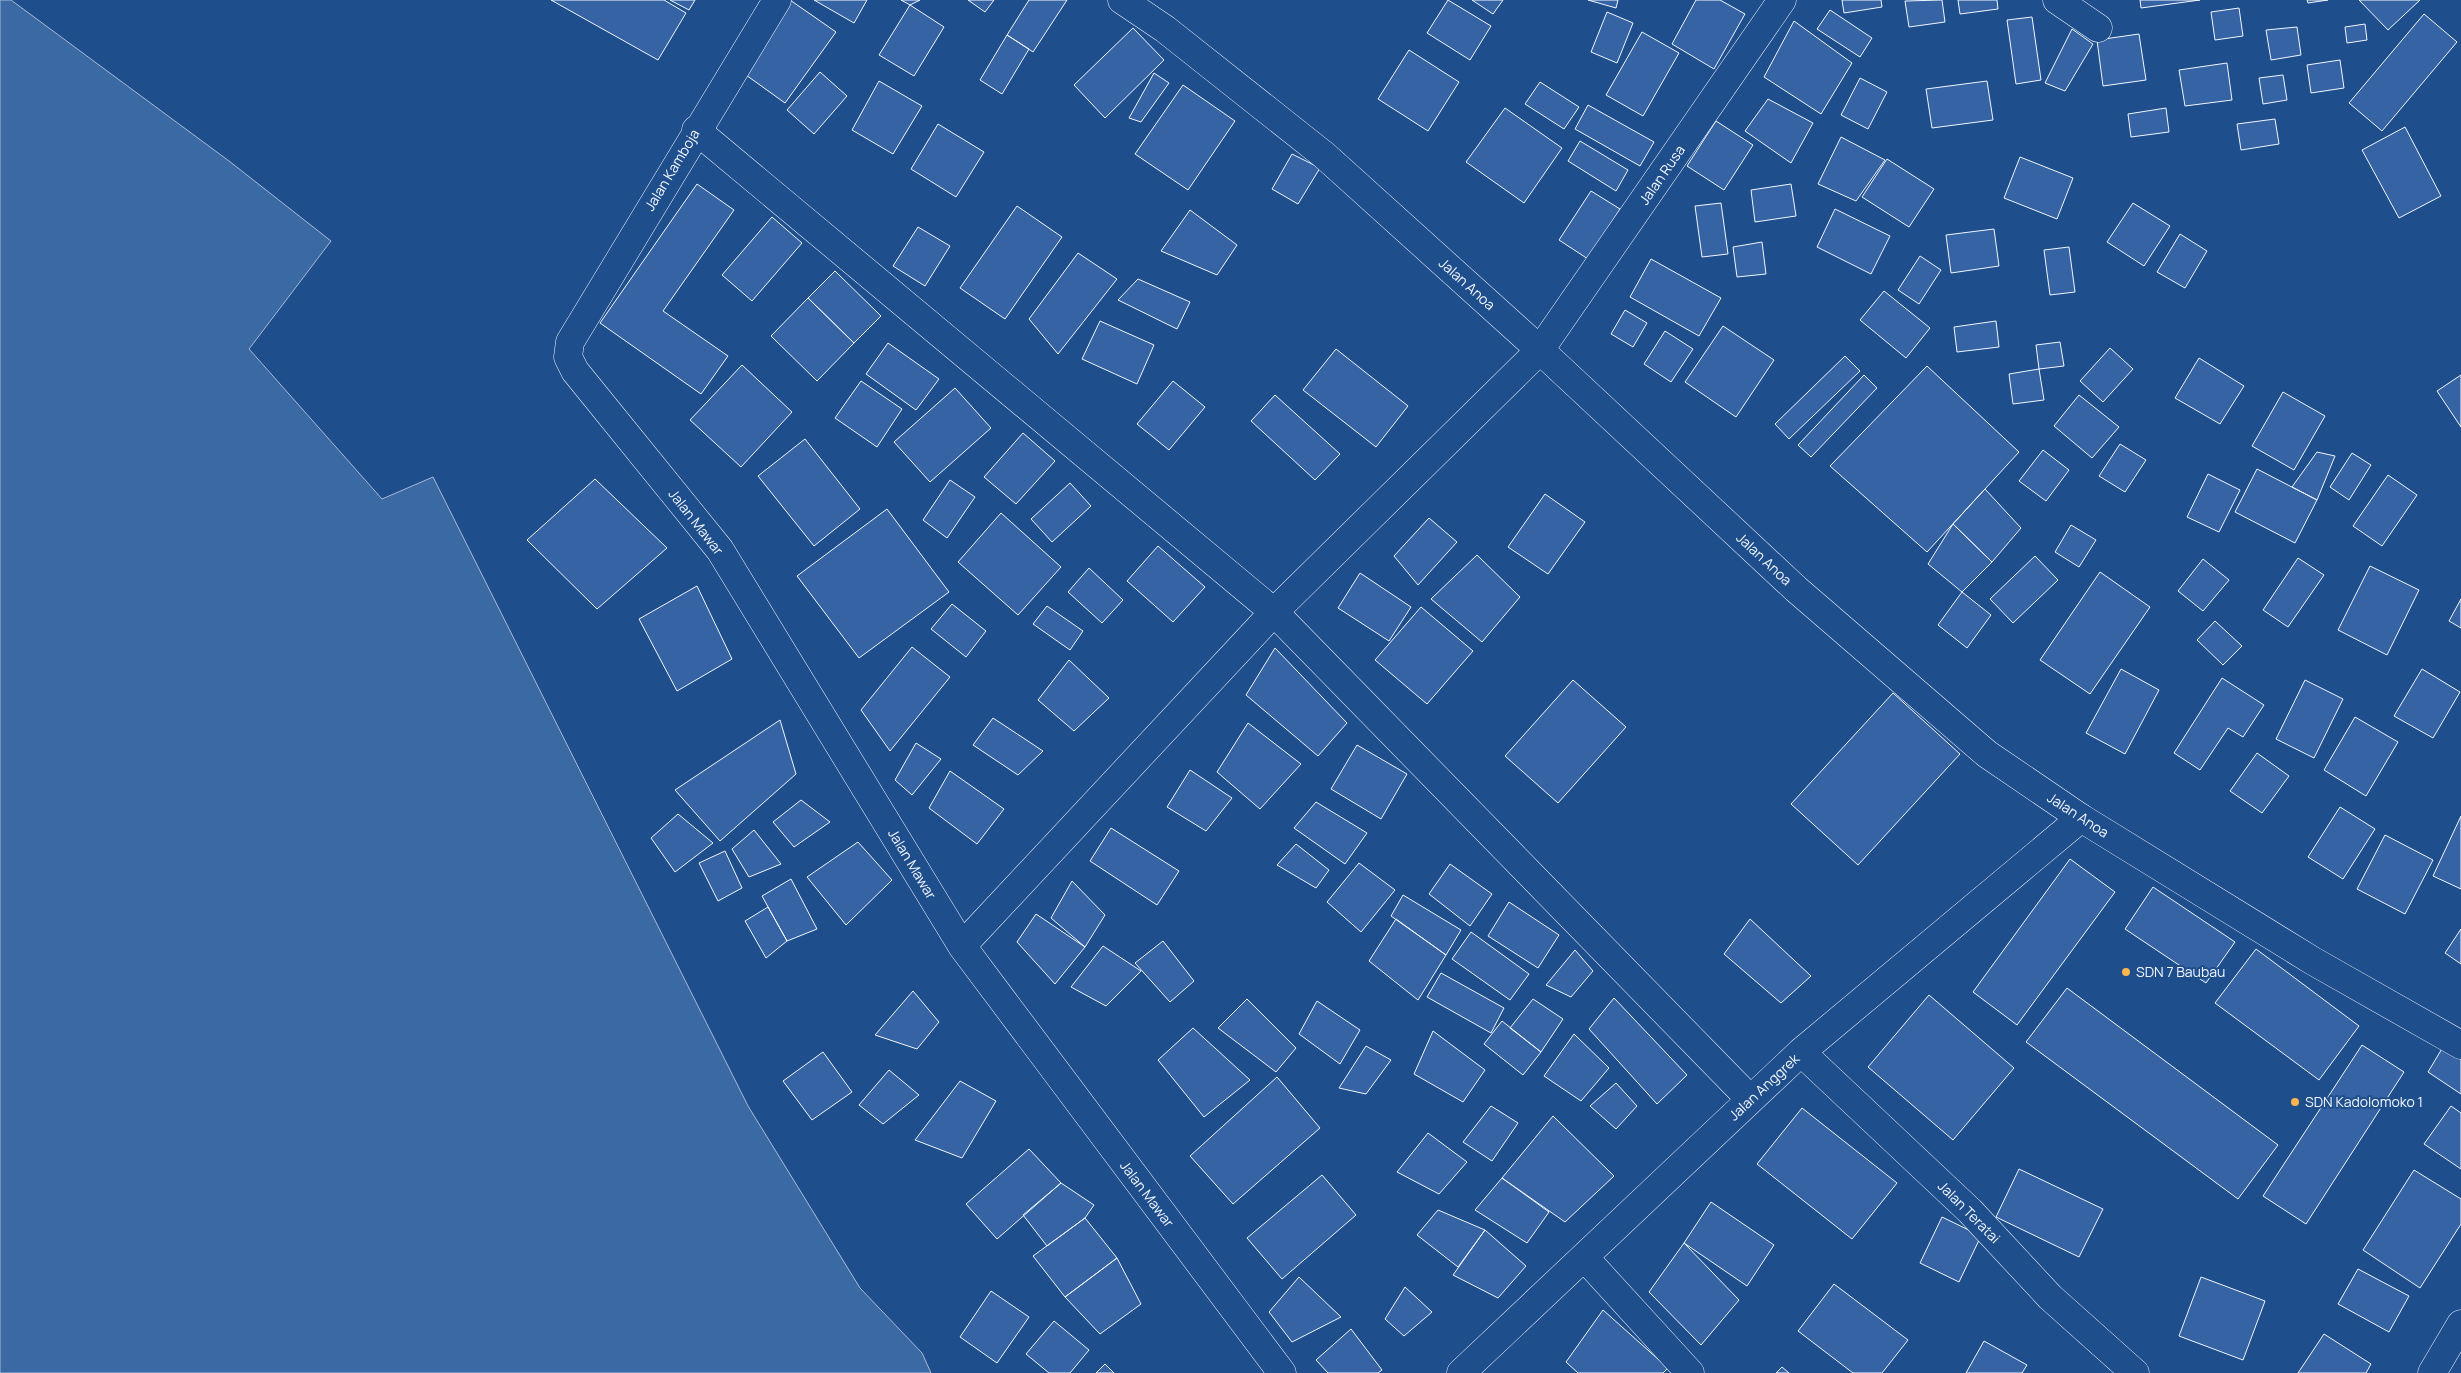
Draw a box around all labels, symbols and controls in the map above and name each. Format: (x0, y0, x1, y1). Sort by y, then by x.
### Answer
street label: Jalan Kamboja (640, 125, 703, 214)
street label: Jalan Rusa (1634, 141, 1689, 208)
street label: Jalan Anoa (1435, 253, 1500, 314)
street label: Jalan Mawar (665, 485, 728, 559)
street label: Jalan Anoa (1732, 528, 1796, 589)
street label: Jalan Anoa (2044, 788, 2113, 842)
street label: Jalan Mawar (884, 825, 941, 902)
place label: SDN 7 Baubau (2136, 962, 2225, 981)
marker: SDN 7 Baubau (2120, 966, 2132, 978)
street label: Jalan Anggrek (1724, 1048, 1804, 1124)
place label: SDN Kadolomoko 1 (2305, 1092, 2423, 1111)
marker: SDN Kadolomoko 1 (2289, 1096, 2301, 1108)
street label: Jalan Mawar (1116, 1156, 1179, 1231)
street label: Jalan Teratai (1934, 1176, 2005, 1247)

